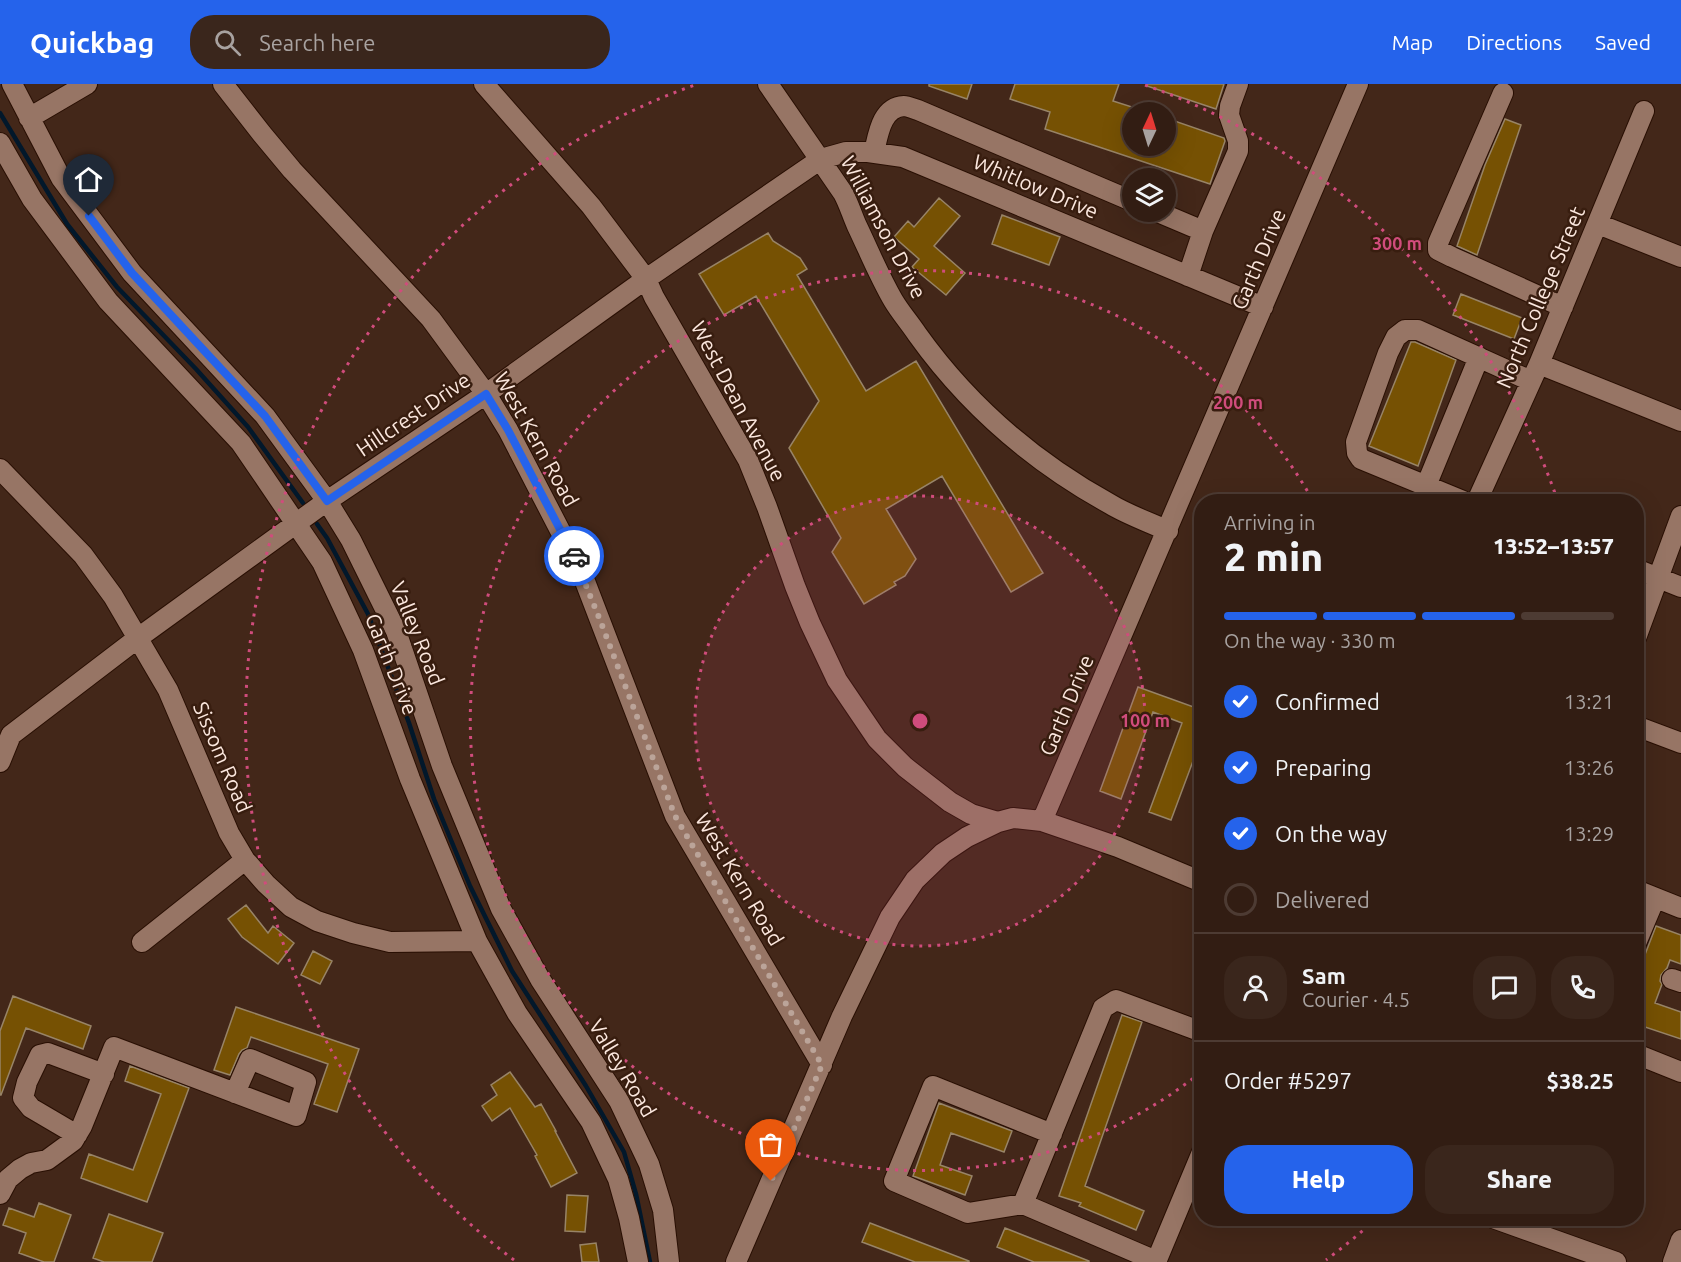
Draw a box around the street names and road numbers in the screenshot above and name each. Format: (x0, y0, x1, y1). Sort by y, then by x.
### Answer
street label: Whitlow Drive (970, 149, 1102, 223)
street label: Williamson Drive (836, 152, 932, 302)
street label: North College Street (1491, 202, 1589, 392)
street label: Garth Drive (1226, 205, 1290, 313)
street label: West Dean Avenue (687, 317, 791, 485)
street label: Hillcrest Drive (352, 367, 474, 461)
street label: West Kern Road (490, 368, 584, 510)
street label: Valley Road (386, 578, 450, 688)
street label: Garth Drive (361, 610, 423, 718)
street label: Garth Drive (1034, 651, 1098, 759)
street label: Sissom Road (189, 698, 257, 816)
street label: West Kern Road (691, 808, 789, 950)
street label: Valley Road (584, 1015, 662, 1121)

